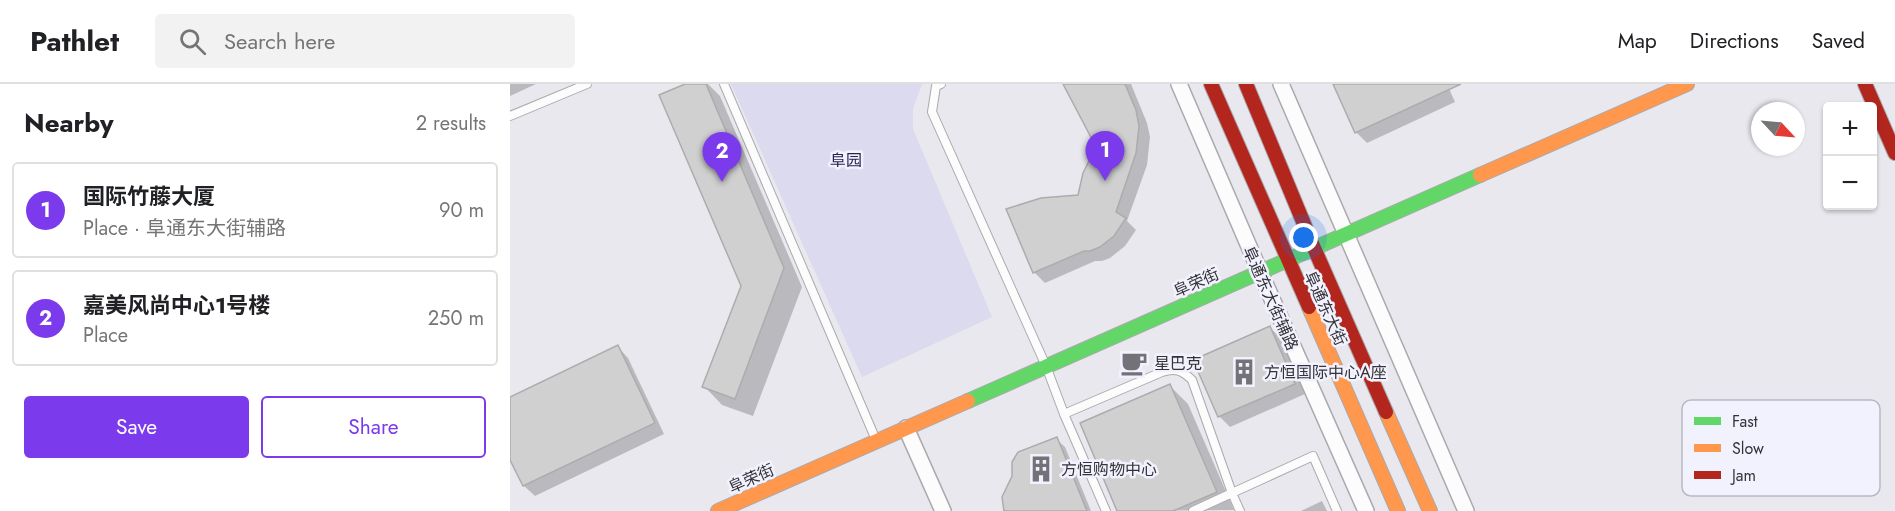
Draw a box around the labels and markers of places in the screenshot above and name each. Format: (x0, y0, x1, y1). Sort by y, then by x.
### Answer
pin: 2 (702, 132, 742, 182)
pin: 1 (1086, 132, 1124, 181)
cafe icon: 星巴克 (1119, 348, 1149, 378)
place label: 星巴克 (1154, 352, 1202, 375)
building icon: 方恒国际中心A座 (1229, 357, 1259, 387)
place label: 方恒国际中心A座 (1264, 361, 1387, 384)
building icon: 方恒购物中心 (1026, 454, 1056, 484)
place label: 方恒购物中心 (1061, 458, 1157, 481)

